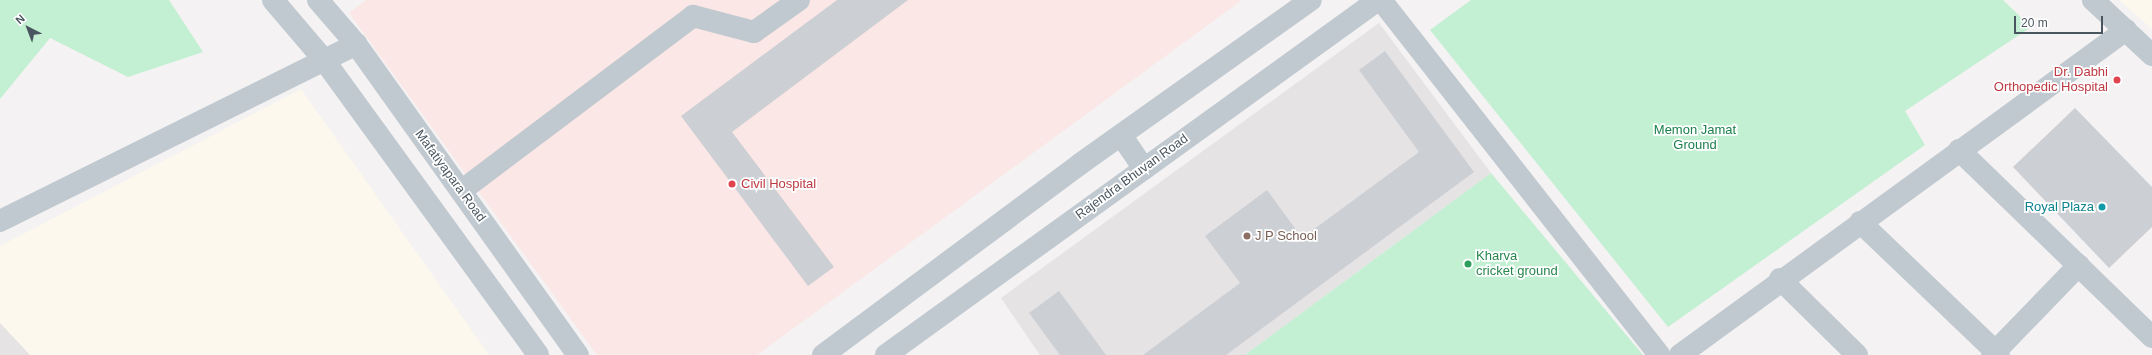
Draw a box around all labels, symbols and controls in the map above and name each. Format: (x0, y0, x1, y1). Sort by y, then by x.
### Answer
north arrow (8, 8, 48, 48)
scale bar (2016, 8, 2105, 34)
text: N (13, 12, 27, 26)
text: 20 m (2021, 16, 2048, 30)
place label: Dr. Dabhi Orthopedic Hospital (1994, 65, 2108, 96)
marker: Dr. Dabhi Orthopedic Hospital (2111, 74, 2123, 86)
park label: Memon Jamat Ground (1654, 123, 1736, 154)
street label: Mafatiyapara Road (411, 127, 489, 225)
street label: Rajendra Bhuvan Road (1073, 131, 1191, 223)
place label: Civil Hospital (741, 176, 816, 192)
marker: Civil Hospital (726, 178, 738, 190)
place label: Royal Plaza (2025, 199, 2094, 215)
marker: Royal Plaza (2097, 202, 2107, 212)
place label: J P School (1255, 228, 1317, 244)
marker: J P School (1242, 231, 1252, 241)
place label: Kharva cricket ground (1476, 249, 1558, 280)
marker: Kharva cricket ground (1463, 259, 1473, 269)

